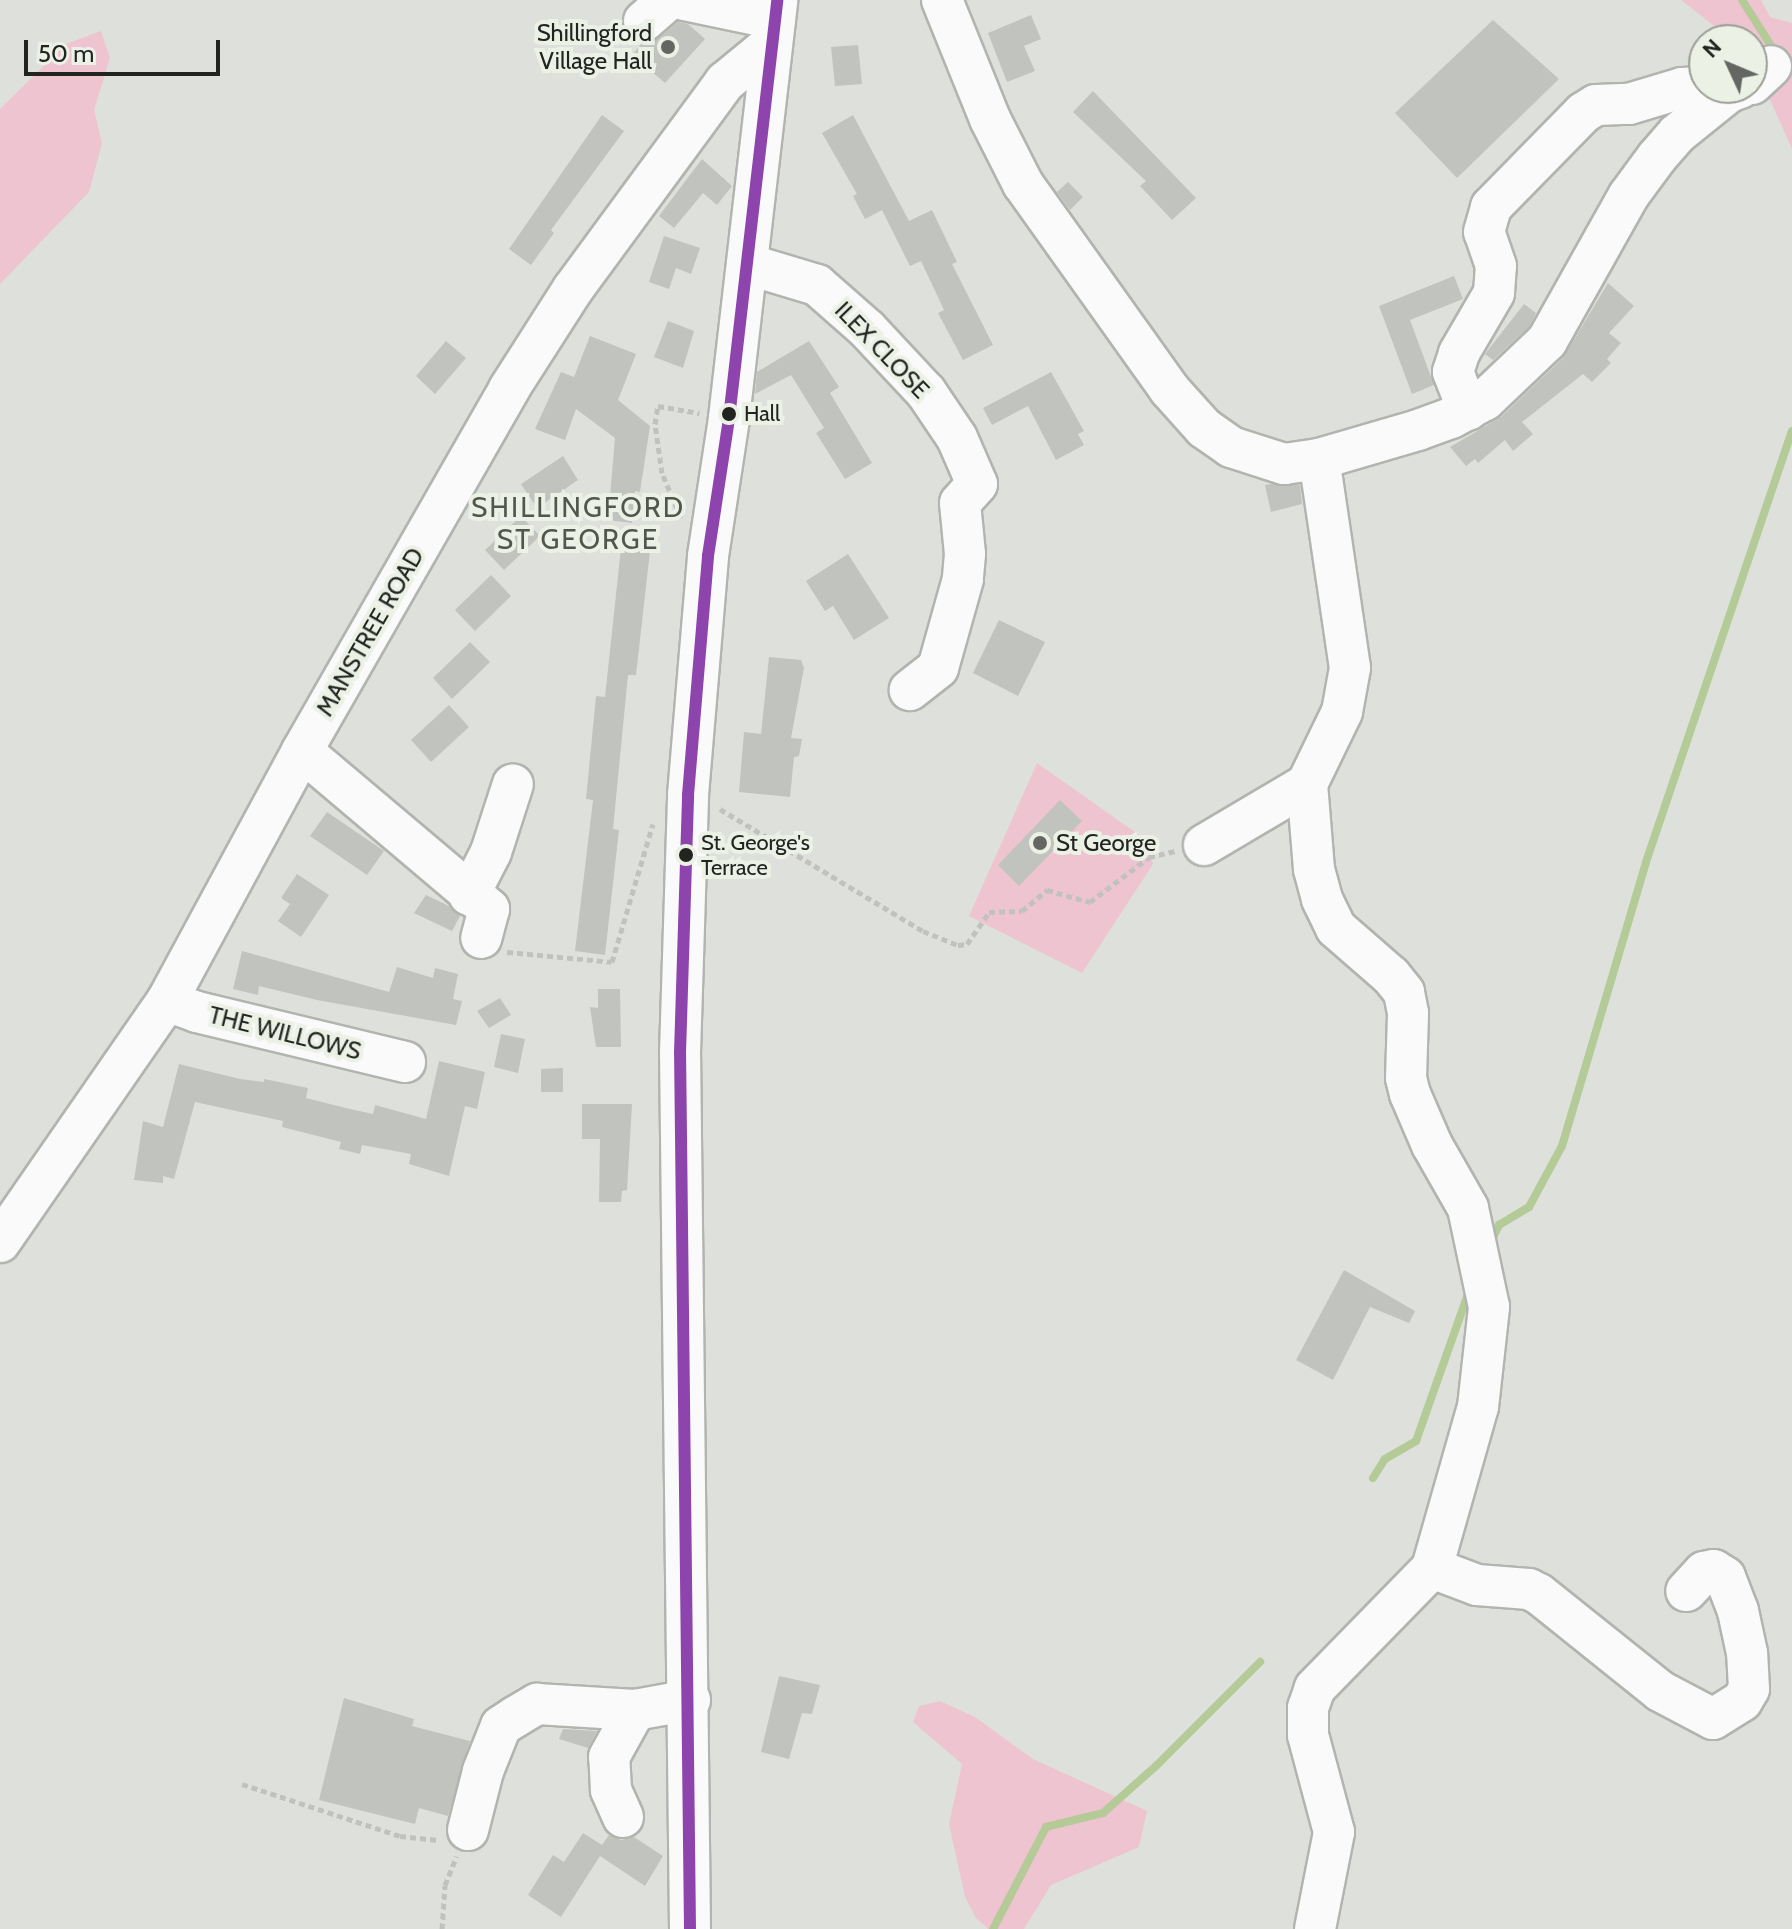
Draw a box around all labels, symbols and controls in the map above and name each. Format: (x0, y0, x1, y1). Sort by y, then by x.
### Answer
place label: Shillingford Village Hall (537, 19, 652, 75)
scale bar (28, 24, 224, 74)
north arrow (1688, 24, 1768, 104)
text: N (1697, 33, 1727, 63)
marker: Shillingford Village Hall (659, 38, 677, 56)
text: 50 m (38, 39, 94, 68)
street label: ILEX CLOSE (829, 296, 935, 404)
place label: Hall (744, 401, 780, 427)
marker: Hall (721, 406, 737, 422)
district label: SHILLINGFORD ST GEORGE (471, 490, 685, 556)
street label: MANSTREE ROAD (310, 543, 430, 721)
place label: St. George's Terrace (701, 829, 810, 880)
place label: St George (1056, 829, 1156, 857)
marker: St George (1031, 834, 1049, 852)
marker: St. George's Terrace (678, 847, 694, 863)
street label: THE WILLOWS (206, 1000, 364, 1066)

